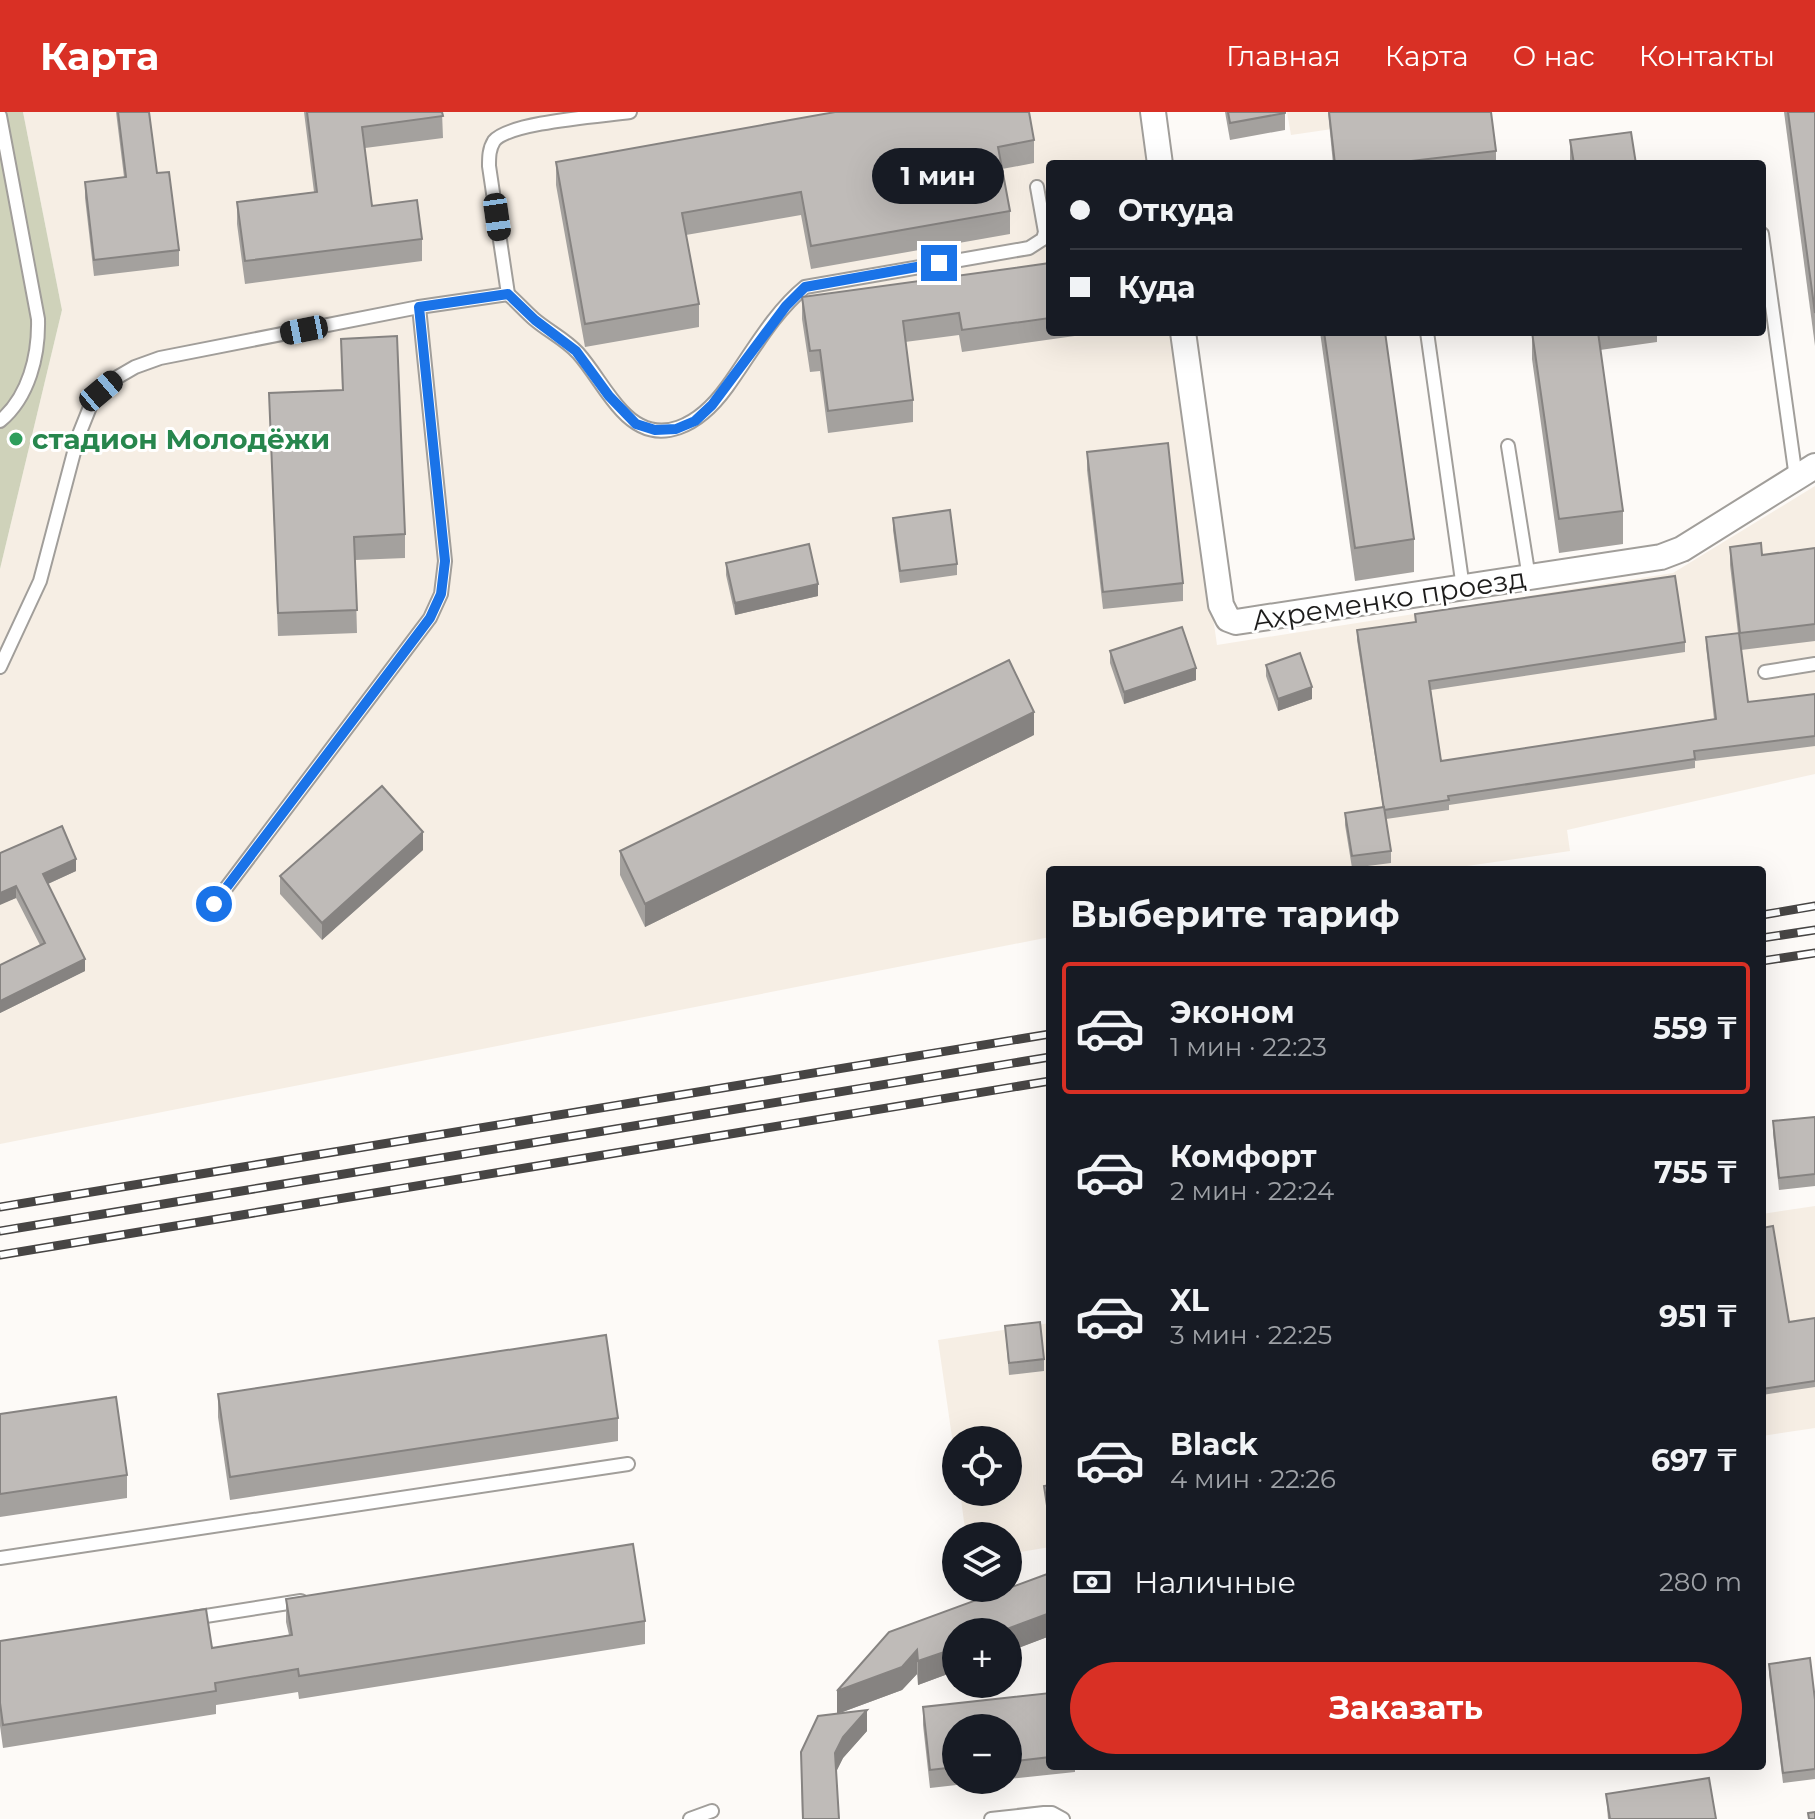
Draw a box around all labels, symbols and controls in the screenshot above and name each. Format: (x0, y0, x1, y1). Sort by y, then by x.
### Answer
text: Карта (40, 33, 159, 80)
text: Главная (1226, 39, 1341, 73)
text: Карта (1385, 39, 1469, 73)
text: О нас (1513, 39, 1595, 73)
text: Контакты (1639, 39, 1775, 73)
callout: 1 мин (873, 147, 1005, 203)
text: 1 мин (900, 160, 976, 192)
car (482, 192, 512, 242)
text: Откуда (1118, 192, 1234, 229)
route end (921, 245, 957, 281)
text: Куда (1118, 269, 1195, 306)
car (278, 314, 330, 346)
car (75, 366, 127, 416)
place label: стадион Молодёжи (32, 422, 330, 456)
marker: стадион Молодёжи (7, 430, 25, 448)
street label: Ахременко проезд (1250, 561, 1528, 637)
route start (196, 886, 232, 922)
text: Выберите тариф (1070, 892, 1400, 936)
icon: car (1074, 992, 1146, 1064)
text: Эконом (1170, 994, 1295, 1031)
text: 559 ₸ (1653, 1010, 1738, 1047)
text: 1 мин · 22:23 (1170, 1031, 1327, 1063)
icon: car (1074, 1136, 1146, 1208)
text: Комфорт (1170, 1138, 1317, 1175)
text: 755 ₸ (1654, 1154, 1738, 1191)
text: 2 мин · 22:24 (1170, 1175, 1334, 1207)
icon: car (1074, 1280, 1146, 1352)
text: XL (1170, 1282, 1209, 1319)
text: 951 ₸ (1659, 1298, 1738, 1335)
text: 3 мин · 22:25 (1170, 1319, 1332, 1351)
icon: car (1074, 1424, 1146, 1496)
map controls (942, 1426, 1022, 1794)
button: locate (942, 1426, 1022, 1506)
text: Black (1170, 1426, 1258, 1463)
text: 697 ₸ (1651, 1442, 1738, 1479)
text: 4 мин · 22:26 (1170, 1463, 1336, 1495)
button: layers (942, 1522, 1022, 1602)
icon: cash (1070, 1560, 1114, 1604)
text: Наличные (1134, 1564, 1296, 1601)
text: 280 m (1659, 1566, 1742, 1598)
button: + (942, 1618, 1022, 1698)
button: Заказать (1070, 1662, 1742, 1754)
button: − (942, 1714, 1022, 1794)

